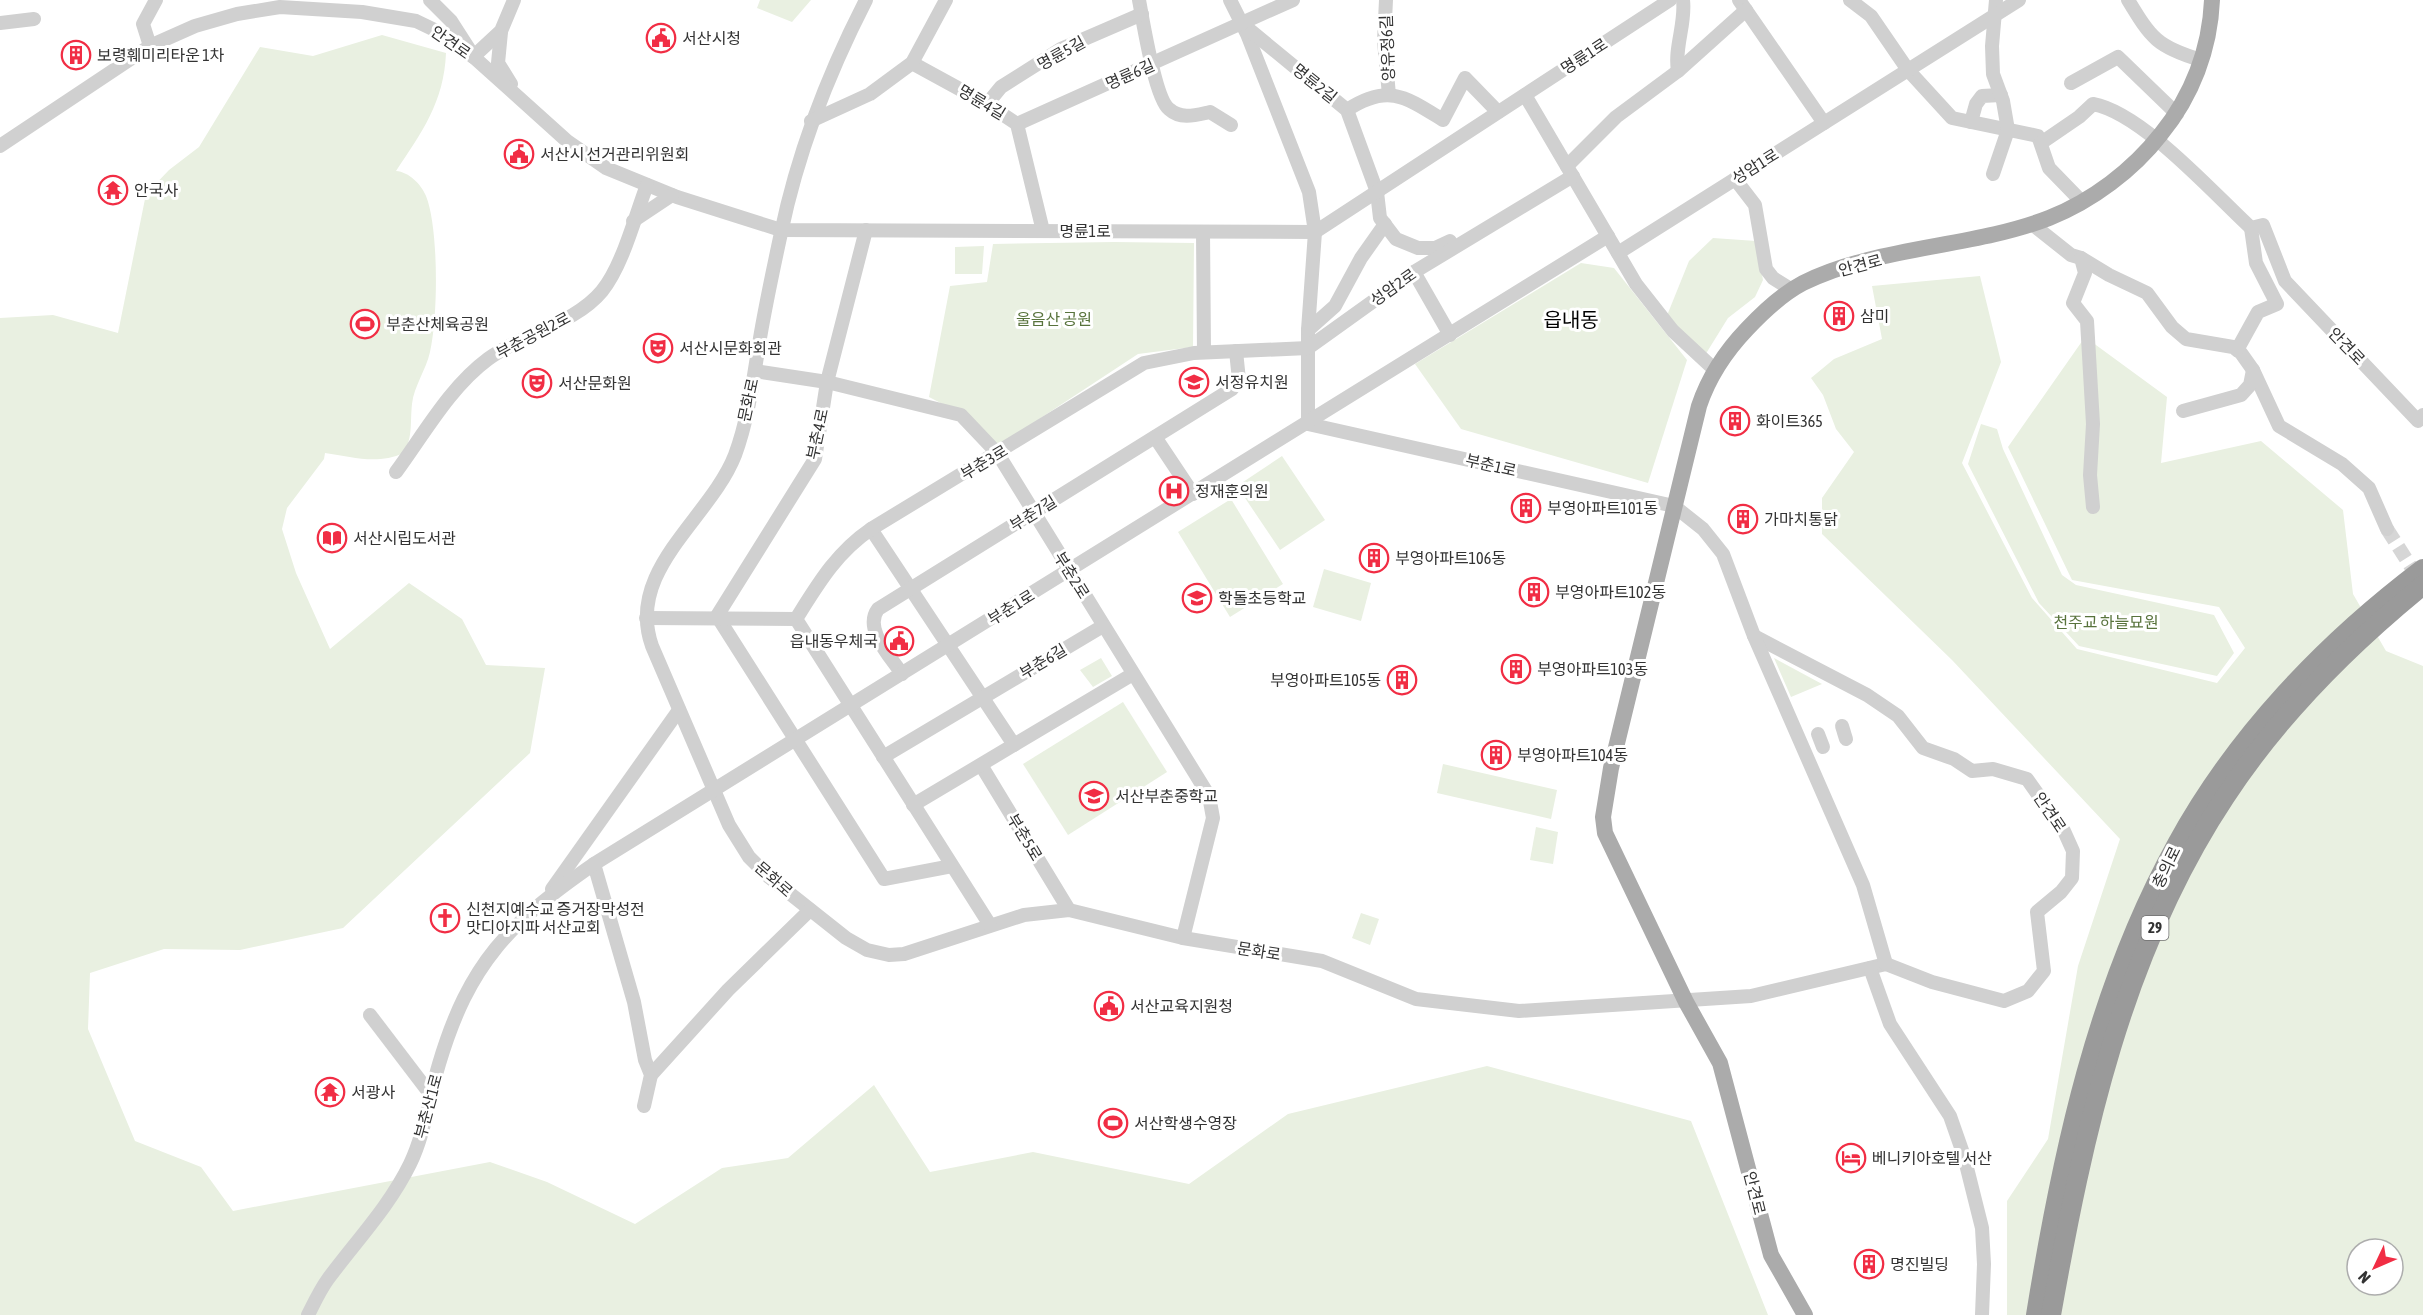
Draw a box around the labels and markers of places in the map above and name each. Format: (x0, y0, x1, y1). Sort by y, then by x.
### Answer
public building icon: 서산시청 (645, 22, 677, 54)
place label: 서산시청 (682, 29, 741, 47)
building icon: 보령훼미리타운 1차 (60, 39, 92, 71)
place label: 보령훼미리타운 1차 (97, 46, 225, 64)
public building icon: 서산시 선거관리위원회 (503, 138, 535, 170)
place label: 서산시 선거관리위원회 (540, 145, 689, 163)
temple icon: 안국사 (97, 174, 129, 206)
place label: 안국사 (134, 181, 178, 199)
building icon: 삼미 (1823, 300, 1855, 332)
place label: 삼미 (1860, 307, 1889, 325)
sports icon: 부춘산체육공원 (349, 308, 381, 340)
place label: 부춘산체육공원 (386, 315, 489, 333)
theatre icon: 서산시문화회관 (642, 332, 674, 364)
place label: 서산시문화회관 (679, 339, 782, 357)
school or university icon: 서정유치원 (1178, 366, 1210, 398)
theatre icon: 서산문화원 (521, 367, 553, 399)
place label: 서정유치원 (1215, 373, 1289, 391)
place label: 서산문화원 (558, 374, 632, 392)
building icon: 화이트365 (1719, 405, 1751, 437)
place label: 화이트365 (1756, 412, 1823, 430)
hospital icon: 정재훈의원 (1158, 475, 1190, 507)
place label: 정재훈의원 (1195, 482, 1269, 500)
building icon: 부영아파트101동 (1510, 492, 1542, 524)
place label: 부영아파트101동 (1547, 499, 1658, 517)
building icon: 가마치통닭 (1727, 503, 1759, 535)
place label: 가마치통닭 (1764, 510, 1838, 528)
library icon: 서산시립도서관 (316, 522, 348, 554)
place label: 서산시립도서관 (353, 529, 456, 547)
building icon: 부영아파트106동 (1358, 542, 1390, 574)
place label: 부영아파트106동 (1395, 549, 1506, 567)
building icon: 부영아파트102동 (1518, 576, 1550, 608)
school or university icon: 학돌초등학교 (1181, 582, 1213, 614)
place label: 부영아파트102동 (1555, 583, 1666, 601)
place label: 학돌초등학교 (1218, 589, 1306, 607)
public building icon: 읍내동우체국 (883, 625, 915, 657)
place label: 읍내동우체국 (790, 632, 878, 650)
building icon: 부영아파트103동 (1500, 653, 1532, 685)
place label: 부영아파트103동 (1537, 660, 1648, 678)
building icon: 부영아파트105동 (1386, 664, 1418, 696)
place label: 부영아파트105동 (1270, 671, 1381, 689)
building icon: 부영아파트104동 (1480, 739, 1512, 771)
place label: 부영아파트104동 (1517, 746, 1628, 764)
school or university icon: 서산부춘중학교 (1078, 780, 1110, 812)
place label: 서산부춘중학교 (1115, 787, 1218, 805)
place label: 신천지예수교 증거장막성전 맛디아지파 서산교회 (466, 900, 645, 936)
church icon: 신천지예수교 증거장막성전 맛디아지파 서산교회 (429, 902, 461, 934)
public building icon: 서산교육지원청 (1093, 990, 1125, 1022)
place label: 서산교육지원청 (1130, 997, 1233, 1015)
temple icon: 서광사 (314, 1076, 346, 1108)
place label: 서광사 (351, 1083, 395, 1101)
sports icon: 서산학생수영장 (1097, 1107, 1129, 1139)
place label: 서산학생수영장 (1134, 1114, 1237, 1132)
hotel icon: 베니키아호텔 서산 (1835, 1142, 1867, 1174)
place label: 베니키아호텔 서산 (1872, 1149, 1992, 1167)
building icon: 명진빌딩 (1853, 1248, 1885, 1280)
place label: 명진빌딩 (1890, 1255, 1949, 1273)

